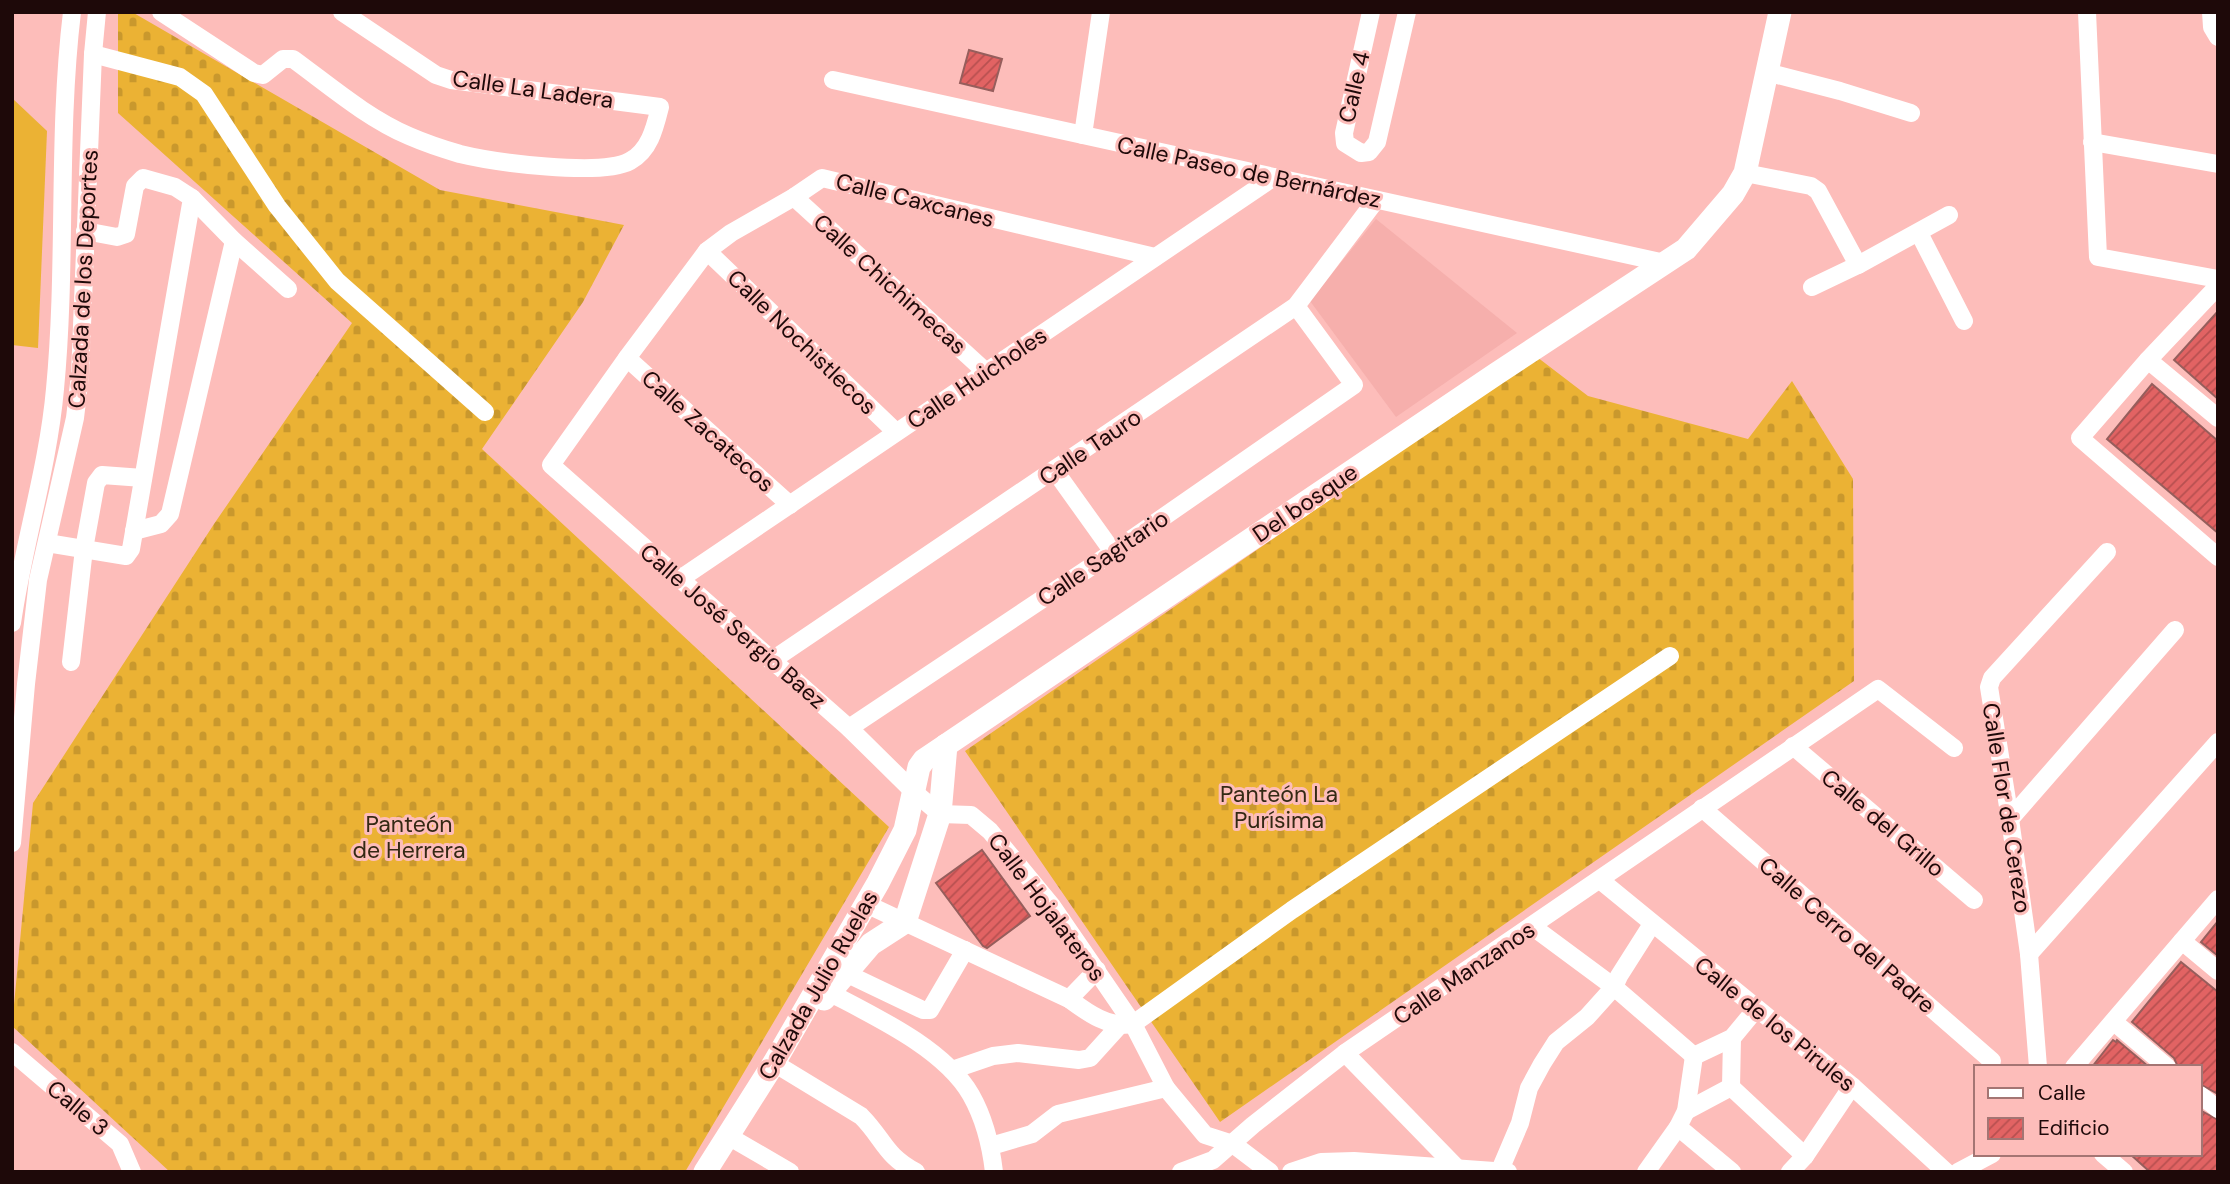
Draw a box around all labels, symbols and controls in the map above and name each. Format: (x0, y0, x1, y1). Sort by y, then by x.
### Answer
street label: Calle 4 (1331, 48, 1377, 126)
street label: Calle La Ladera (451, 63, 615, 115)
street label: Calle Paseo de Bernárdez (1114, 129, 1384, 215)
street label: Calzada de los Deportes (61, 149, 105, 409)
street label: Calle Caxcanes (833, 166, 997, 234)
street label: Calle Chichimecas (807, 207, 973, 361)
street label: Calle Nochistlecos (721, 263, 883, 421)
street label: Calle Huicholes (901, 320, 1053, 436)
street label: Calle Zacatecos (635, 363, 781, 499)
street label: Calle Tauro (1033, 402, 1147, 492)
street label: Del bosque (1247, 457, 1363, 549)
street label: Calle Sagitario (1032, 503, 1174, 613)
street label: Calle José Sergio Baez (634, 537, 832, 715)
street label: Calle Flor de Cerezo (1976, 701, 2038, 915)
street label: Calle del Grillo (1815, 762, 1951, 884)
park label: Panteón La Purísima (1220, 779, 1338, 835)
park label: Panteón de Herrera (353, 809, 466, 865)
street label: Calle Hojalateros (981, 827, 1113, 987)
street label: Calle Cerro del Padre (1753, 850, 1941, 1020)
street label: Calzada Julio Ruelas (751, 885, 885, 1085)
street label: Calle Manzanos (1387, 914, 1541, 1032)
street label: Calle de los Pirules (1688, 950, 1862, 1098)
legend (1974, 1065, 2202, 1156)
street label: Calle 3 (41, 1073, 115, 1143)
text: Calle (2038, 1079, 2086, 1107)
text: Edificio (2038, 1114, 2109, 1142)

